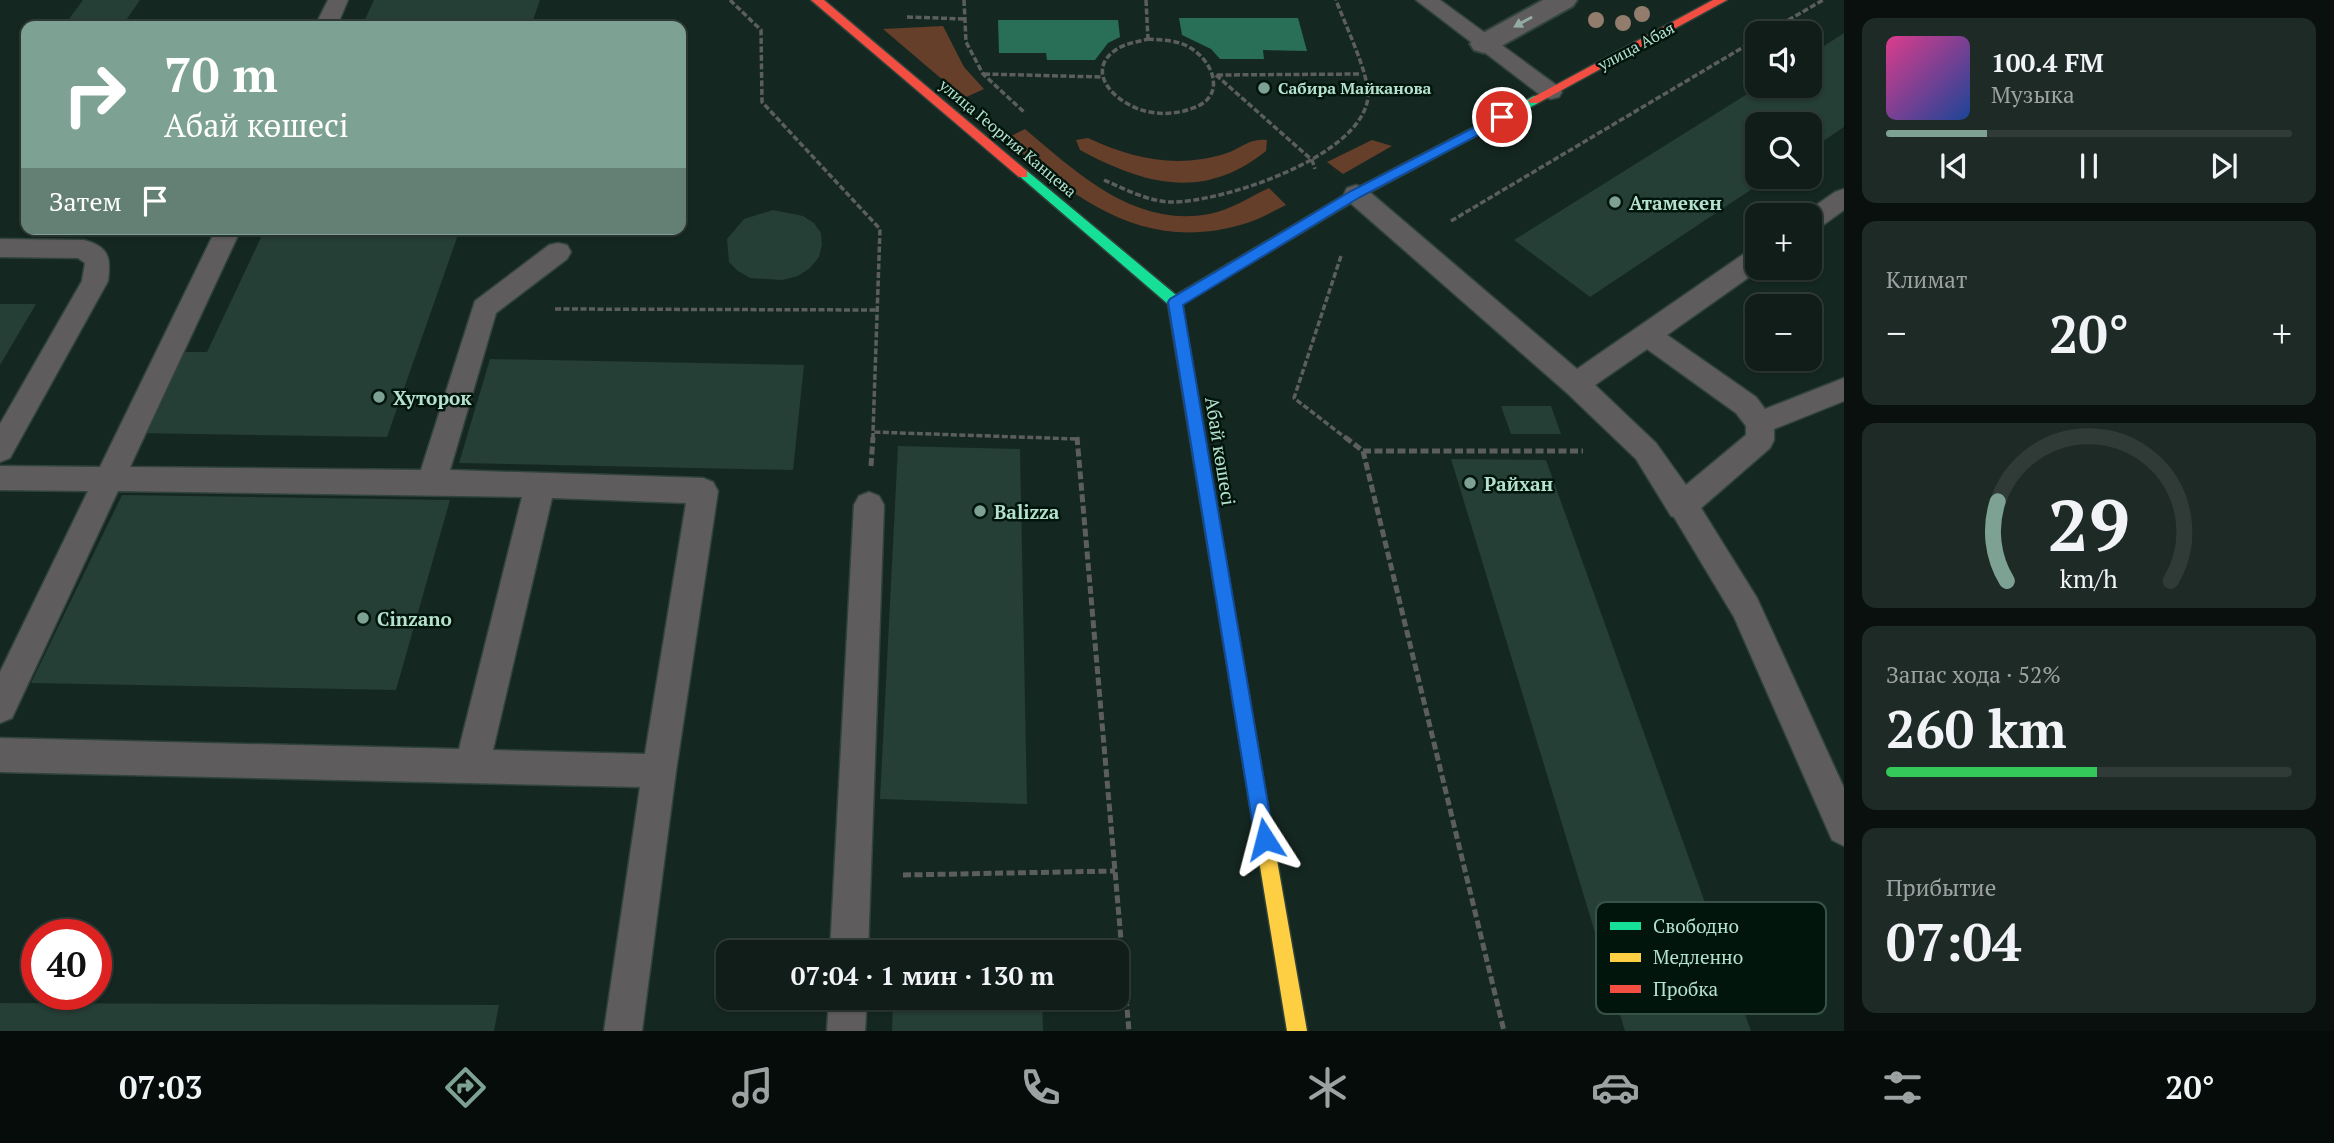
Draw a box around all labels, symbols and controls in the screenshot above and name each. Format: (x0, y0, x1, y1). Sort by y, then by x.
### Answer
one-way arrow (1514, 16, 1533, 28)
street label: улица Абая (1593, 17, 1678, 76)
map controls (1745, 21, 1822, 371)
button: sound (1745, 21, 1822, 98)
text: 70 m (164, 41, 278, 106)
text: 100.4 FM (1991, 45, 2104, 79)
icon: right (49, 49, 140, 140)
street label: улица Георгия Канцева (934, 73, 1081, 202)
place label: Сабира Майканова (1278, 77, 1432, 99)
text: Музыка (1991, 79, 2075, 110)
marker: Сабира Майканова (1256, 80, 1272, 96)
pin (1472, 87, 1532, 147)
icon: arrive (1483, 98, 1521, 136)
text: Абай көшесі (164, 104, 349, 146)
button: search (1745, 112, 1822, 189)
icon: previous (1935, 147, 1973, 185)
icon: pause (2070, 147, 2108, 185)
icon: next (2205, 147, 2243, 185)
icon: arrive (136, 182, 174, 220)
text: Затем (49, 184, 122, 218)
place label: Атамекен (1629, 190, 1722, 215)
marker: Атамекен (1607, 194, 1623, 210)
button: + (1745, 203, 1822, 280)
text: Климат (1886, 264, 1967, 295)
button: − (1745, 294, 1822, 371)
text: 20° (2049, 299, 2129, 368)
text: − (1886, 308, 1906, 358)
text: + (2272, 308, 2292, 358)
place label: Хуторок (393, 385, 472, 410)
marker: Хуторок (371, 389, 387, 405)
street label: Абай көшесі (1200, 395, 1242, 507)
place label: Райхан (1484, 471, 1554, 496)
marker: Райхан (1462, 475, 1478, 491)
text: 29 (2048, 476, 2130, 573)
place label: Balizza (994, 499, 1060, 524)
marker: Balizza (972, 503, 988, 519)
text: km/h (2060, 562, 2118, 595)
place label: Cinzano (377, 606, 452, 631)
marker: Cinzano (355, 610, 371, 626)
text: Запас хода · 52% (1886, 659, 2061, 690)
text: 260 km (1886, 694, 2067, 763)
position arrow (1228, 802, 1302, 876)
text: Прибытие (1886, 872, 1996, 903)
legend (1596, 902, 1826, 1014)
text: 07:04 (1886, 907, 2021, 976)
text: Свободно (1653, 913, 1739, 938)
speed limit sign: 40 (21, 919, 112, 1010)
text: Медленно (1653, 944, 1743, 969)
text: 07:04 · 1 мин · 130 m (791, 958, 1054, 992)
text: Пробка (1653, 976, 1718, 1001)
icon: directions (441, 1063, 490, 1112)
icon: music (728, 1063, 777, 1112)
icon: phone (1016, 1063, 1065, 1112)
icon: climate (1303, 1063, 1352, 1112)
icon: car (1591, 1063, 1640, 1112)
icon: filters (1878, 1063, 1927, 1112)
text: 07:03 (119, 1066, 203, 1108)
text: 20° (2165, 1066, 2215, 1108)

